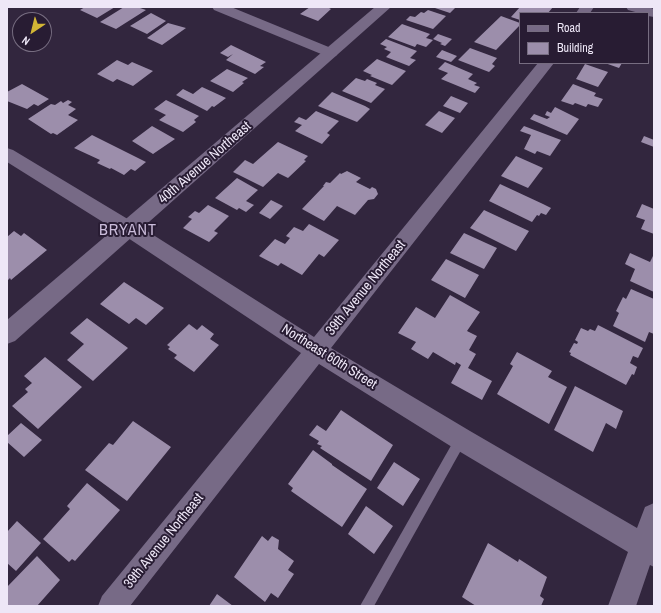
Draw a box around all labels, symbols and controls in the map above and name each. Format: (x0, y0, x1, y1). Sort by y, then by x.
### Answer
north arrow (12, 12, 52, 52)
legend (519, 12, 649, 64)
text: Road (557, 20, 581, 36)
text: N (19, 33, 32, 49)
text: Building (557, 40, 593, 56)
street label: 40th Avenue Northeast (155, 118, 255, 208)
district label: BRYANT (99, 221, 157, 241)
street label: 39th Avenue Northeast (323, 237, 409, 339)
street label: Northeast 60th Street (278, 321, 380, 393)
street label: 39th Avenue Northeast (121, 490, 207, 592)

